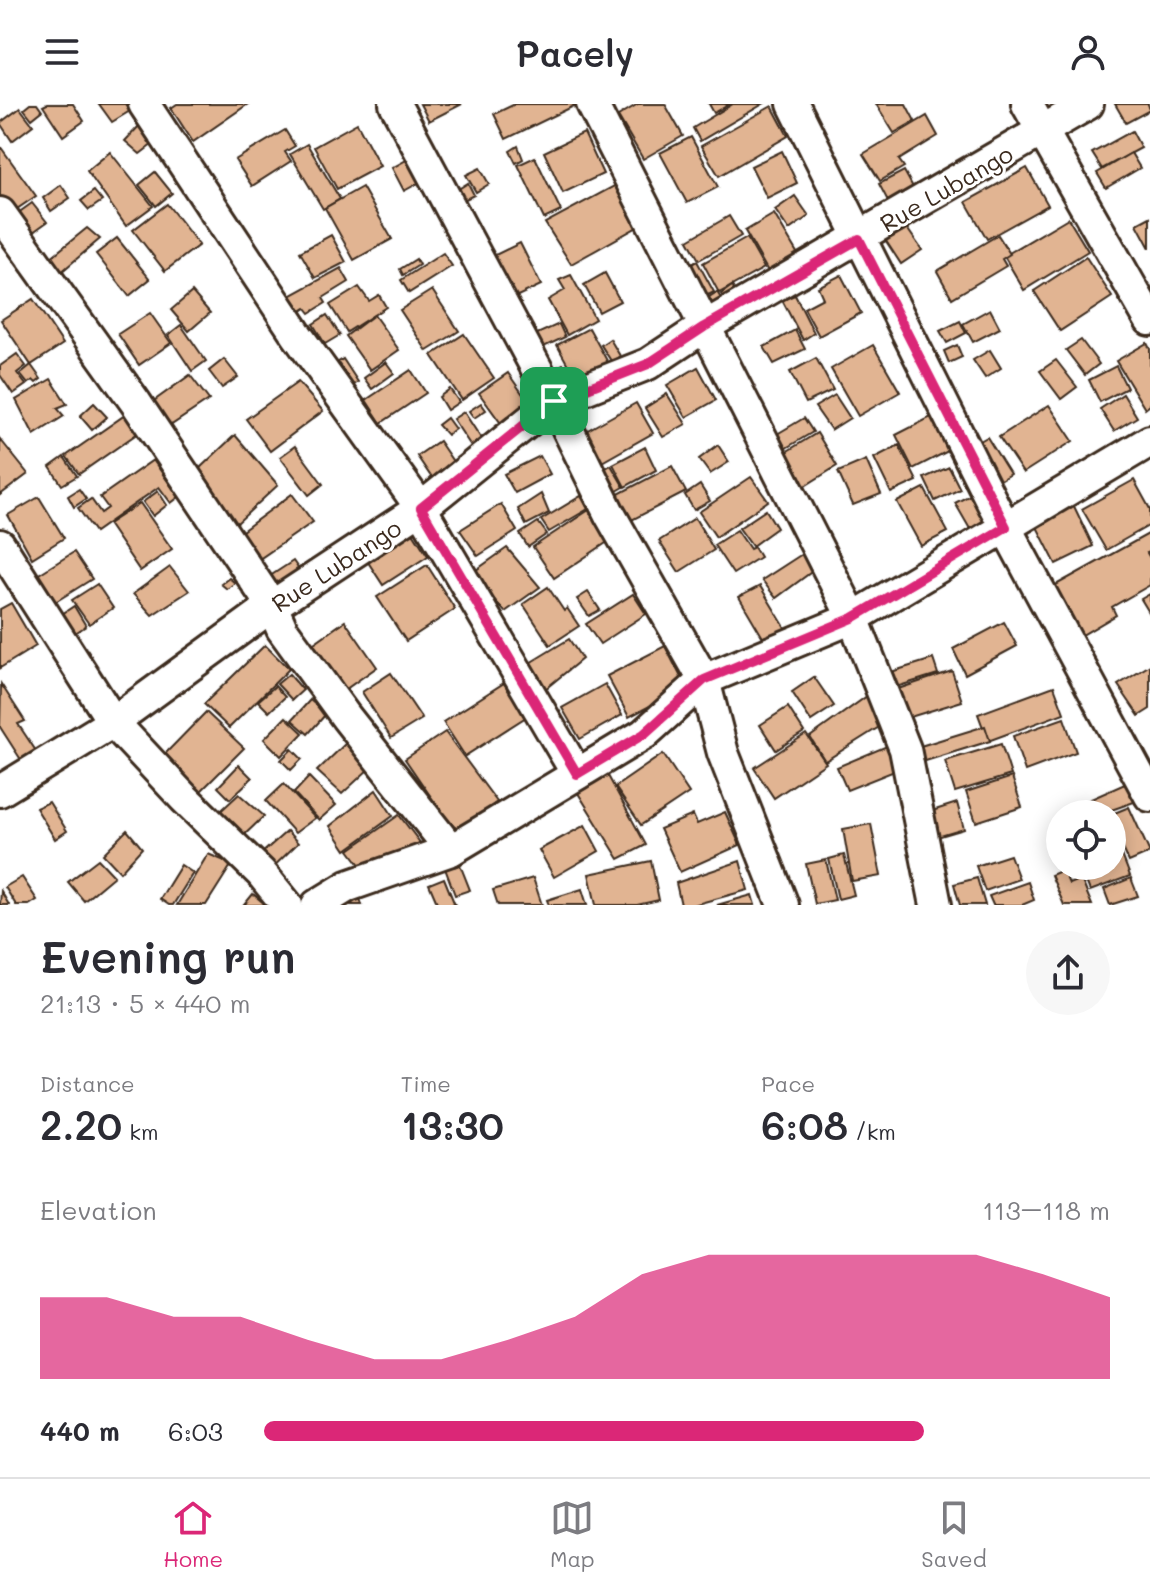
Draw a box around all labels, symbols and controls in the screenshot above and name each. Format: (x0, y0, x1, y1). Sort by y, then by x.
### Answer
text: Pacely (516, 29, 634, 76)
icon: menu (40, 30, 84, 74)
icon: person (1066, 30, 1110, 74)
street label: Rue Lubango (874, 137, 1018, 239)
pin (520, 367, 588, 435)
icon: arrive (532, 379, 576, 423)
street label: Rue Lubango (265, 512, 407, 618)
map controls (1046, 800, 1126, 880)
button: locate (1046, 800, 1126, 880)
text: Evening run (40, 927, 295, 984)
button: share (1026, 931, 1110, 1015)
text: 21:13 · 5 × 440 m (40, 986, 250, 1020)
text: Distance (40, 1069, 135, 1098)
text: Time (401, 1069, 451, 1098)
text: Pace (761, 1069, 815, 1098)
text: 2.20 (40, 1098, 122, 1150)
text: 13:30 (401, 1098, 504, 1150)
text: 6:08 (761, 1098, 848, 1150)
text: km (122, 1117, 158, 1146)
text: /km (848, 1117, 896, 1146)
text: Elevation (40, 1193, 157, 1227)
text: 113–118 m (982, 1193, 1110, 1227)
text: 440 m (40, 1414, 120, 1448)
text: 6:03 (168, 1414, 223, 1448)
tab: Home (163, 1496, 223, 1573)
tab: Map (550, 1496, 595, 1573)
tab: Saved (921, 1496, 987, 1573)

